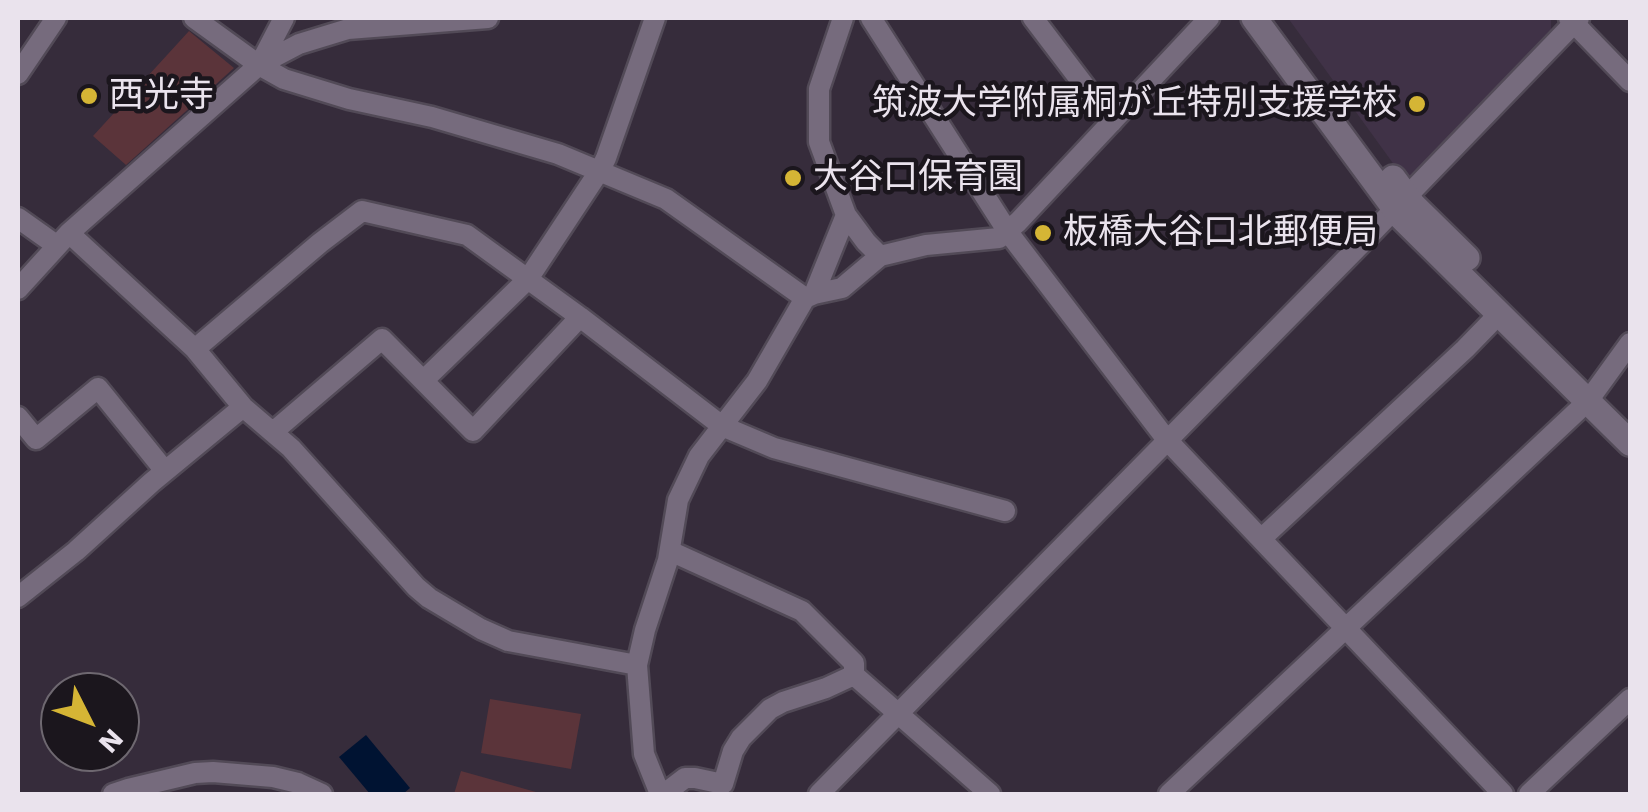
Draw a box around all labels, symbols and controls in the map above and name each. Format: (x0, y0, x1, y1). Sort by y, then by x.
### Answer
place label: 西光寺 (109, 75, 214, 117)
place label: 筑波大学附属桐が丘特別支援学校 (872, 83, 1397, 125)
marker: 西光寺 (78, 85, 100, 107)
marker: 筑波大学附属桐が丘特別支援学校 (1406, 93, 1428, 115)
place label: 大谷口保育園 (813, 157, 1023, 199)
marker: 大谷口保育園 (782, 167, 804, 189)
place label: 板橋大谷口北郵便局 (1063, 212, 1378, 254)
marker: 板橋大谷口北郵便局 (1032, 222, 1054, 244)
north arrow (40, 672, 140, 772)
text: N (92, 722, 130, 760)

